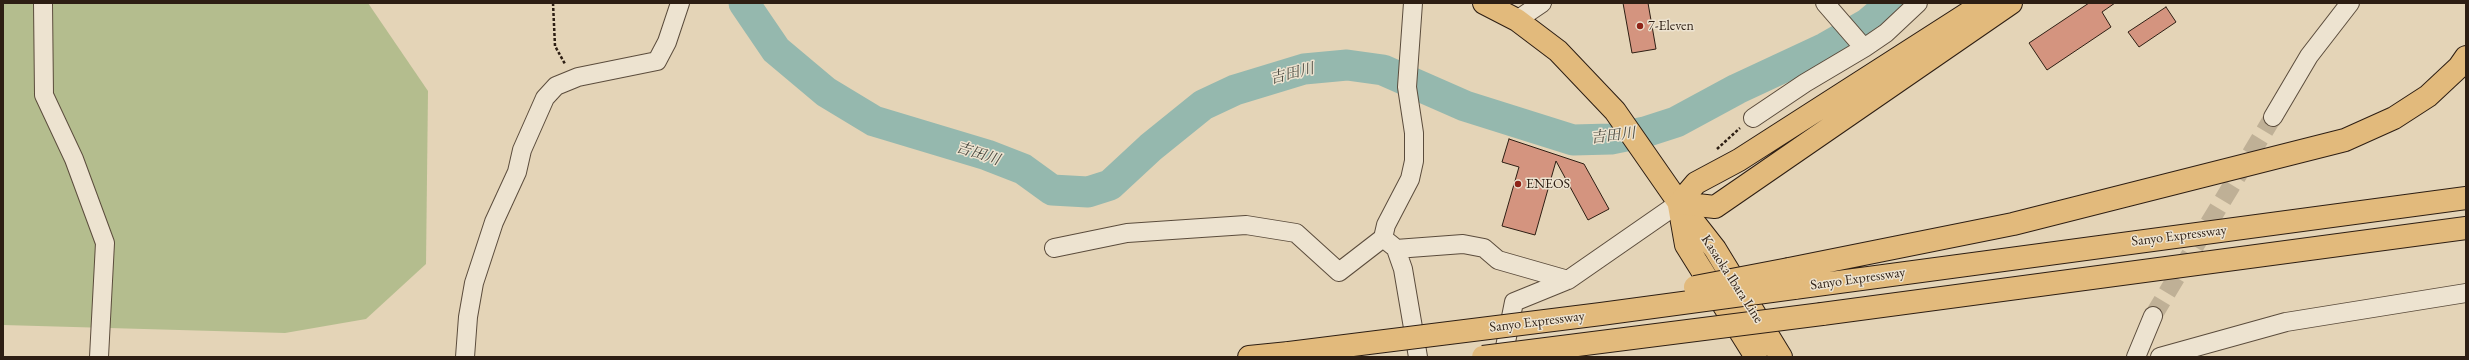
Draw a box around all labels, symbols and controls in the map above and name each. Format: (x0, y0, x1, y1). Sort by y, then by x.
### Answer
place label: 7-Eleven (1648, 18, 1694, 34)
marker: 7-Eleven (1635, 21, 1645, 31)
water label: 吉田川 (1268, 60, 1316, 88)
water label: 吉田川 (1590, 124, 1636, 148)
water label: 吉田川 (954, 138, 1002, 170)
place label: ENEOS (1526, 176, 1570, 192)
marker: ENEOS (1513, 179, 1523, 189)
street label: Sanyo Expressway (2130, 222, 2228, 250)
street label: Kasaoka Ibara Line (1697, 232, 1767, 326)
street label: Sanyo Expressway (1809, 264, 1907, 294)
street label: Sanyo Expressway (1488, 308, 1586, 336)

